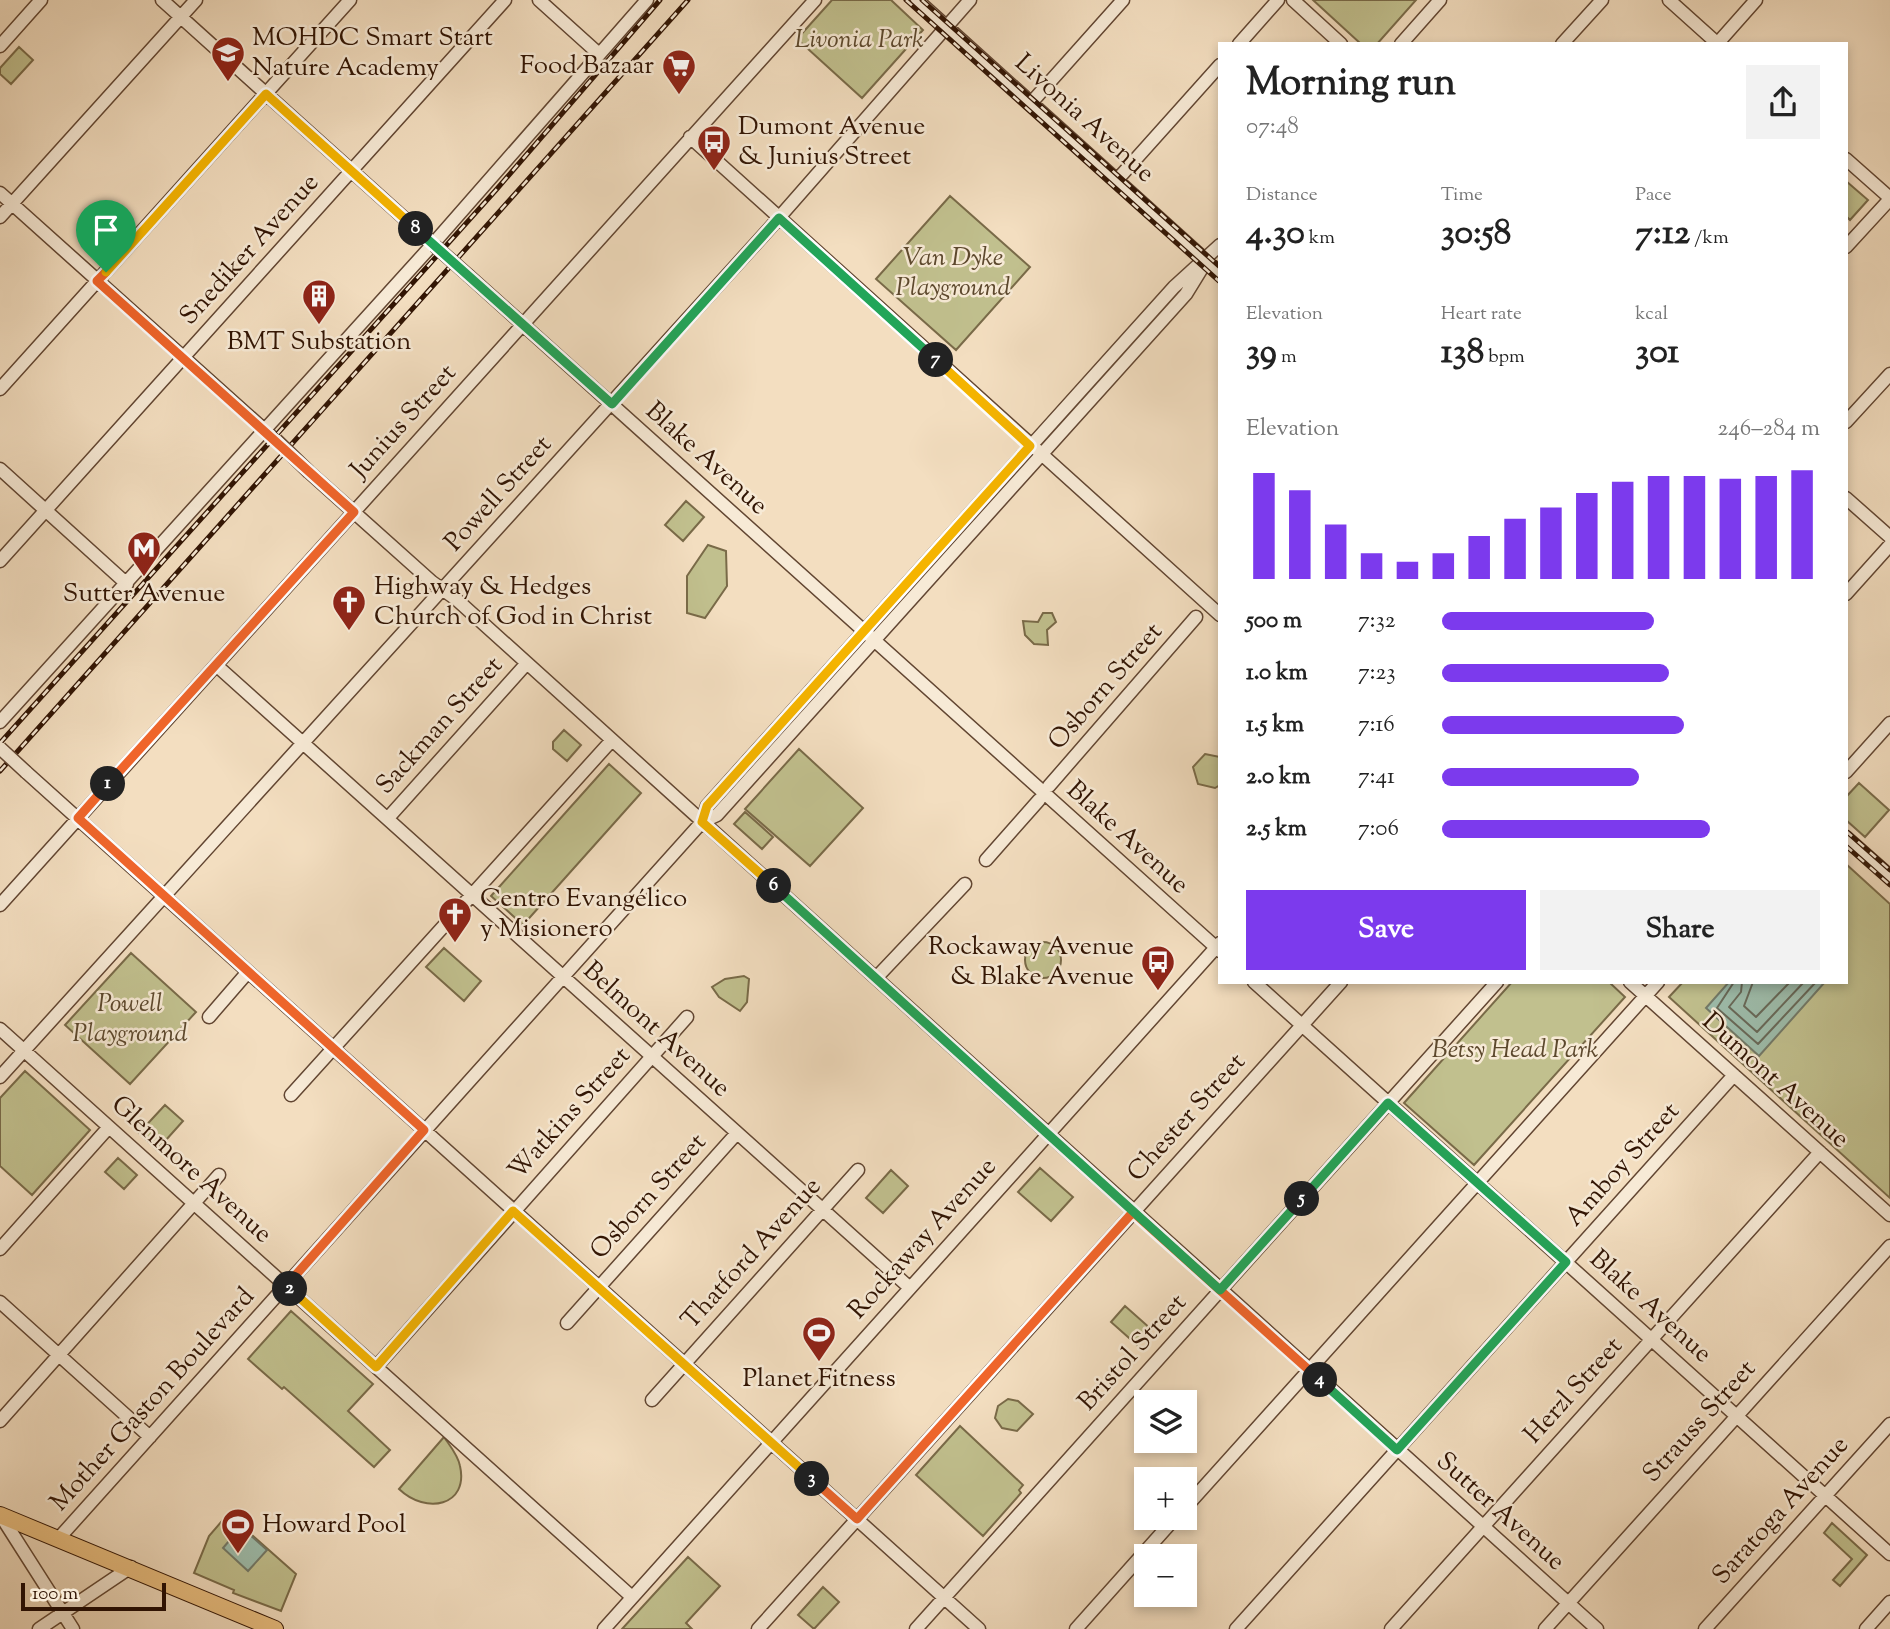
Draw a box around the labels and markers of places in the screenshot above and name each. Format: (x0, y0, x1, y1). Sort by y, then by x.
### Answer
place label: MOHDC Smart Start Nature Academy (252, 20, 493, 87)
school or university icon: MOHDC Smart Start Nature Academy (209, 34, 247, 83)
supermarket icon: Food Bazaar (660, 47, 698, 96)
place label: Food Bazaar (520, 48, 654, 85)
place label: Dumont Avenue & Junius Street (738, 109, 925, 176)
bus stop icon: Dumont Avenue & Junius Street (695, 123, 733, 172)
pin (76, 200, 136, 272)
pin: 8 (398, 212, 434, 246)
building icon: BMT Substation (300, 277, 338, 326)
place label: BMT Substation (227, 324, 411, 361)
pin: 7 (918, 342, 954, 378)
metro station icon: Sutter Avenue (125, 529, 163, 578)
place label: Highway & Hedges Church of God in Christ (374, 569, 652, 636)
place label: Sutter Avenue (63, 576, 225, 613)
church icon: Highway & Hedges Church of God in Christ (330, 583, 368, 632)
pin: 1 (90, 766, 126, 802)
pin: 6 (756, 868, 792, 903)
place label: Centro Evangélico y Misionero (480, 881, 687, 948)
church icon: Centro Evangélico y Misionero (436, 895, 474, 944)
place label: Rockaway Avenue & Blake Avenue (928, 929, 1134, 996)
bus stop icon: Rockaway Avenue & Blake Avenue (1139, 943, 1177, 992)
pin: 5 (1284, 1182, 1320, 1216)
pin: 2 (272, 1272, 308, 1306)
sports icon: Planet Fitness (800, 1314, 838, 1363)
place label: Planet Fitness (742, 1361, 896, 1398)
pin: 4 (1302, 1362, 1338, 1398)
pin: 3 (794, 1462, 830, 1496)
sports icon: Howard Pool (219, 1506, 257, 1555)
place label: Howard Pool (262, 1507, 406, 1544)

